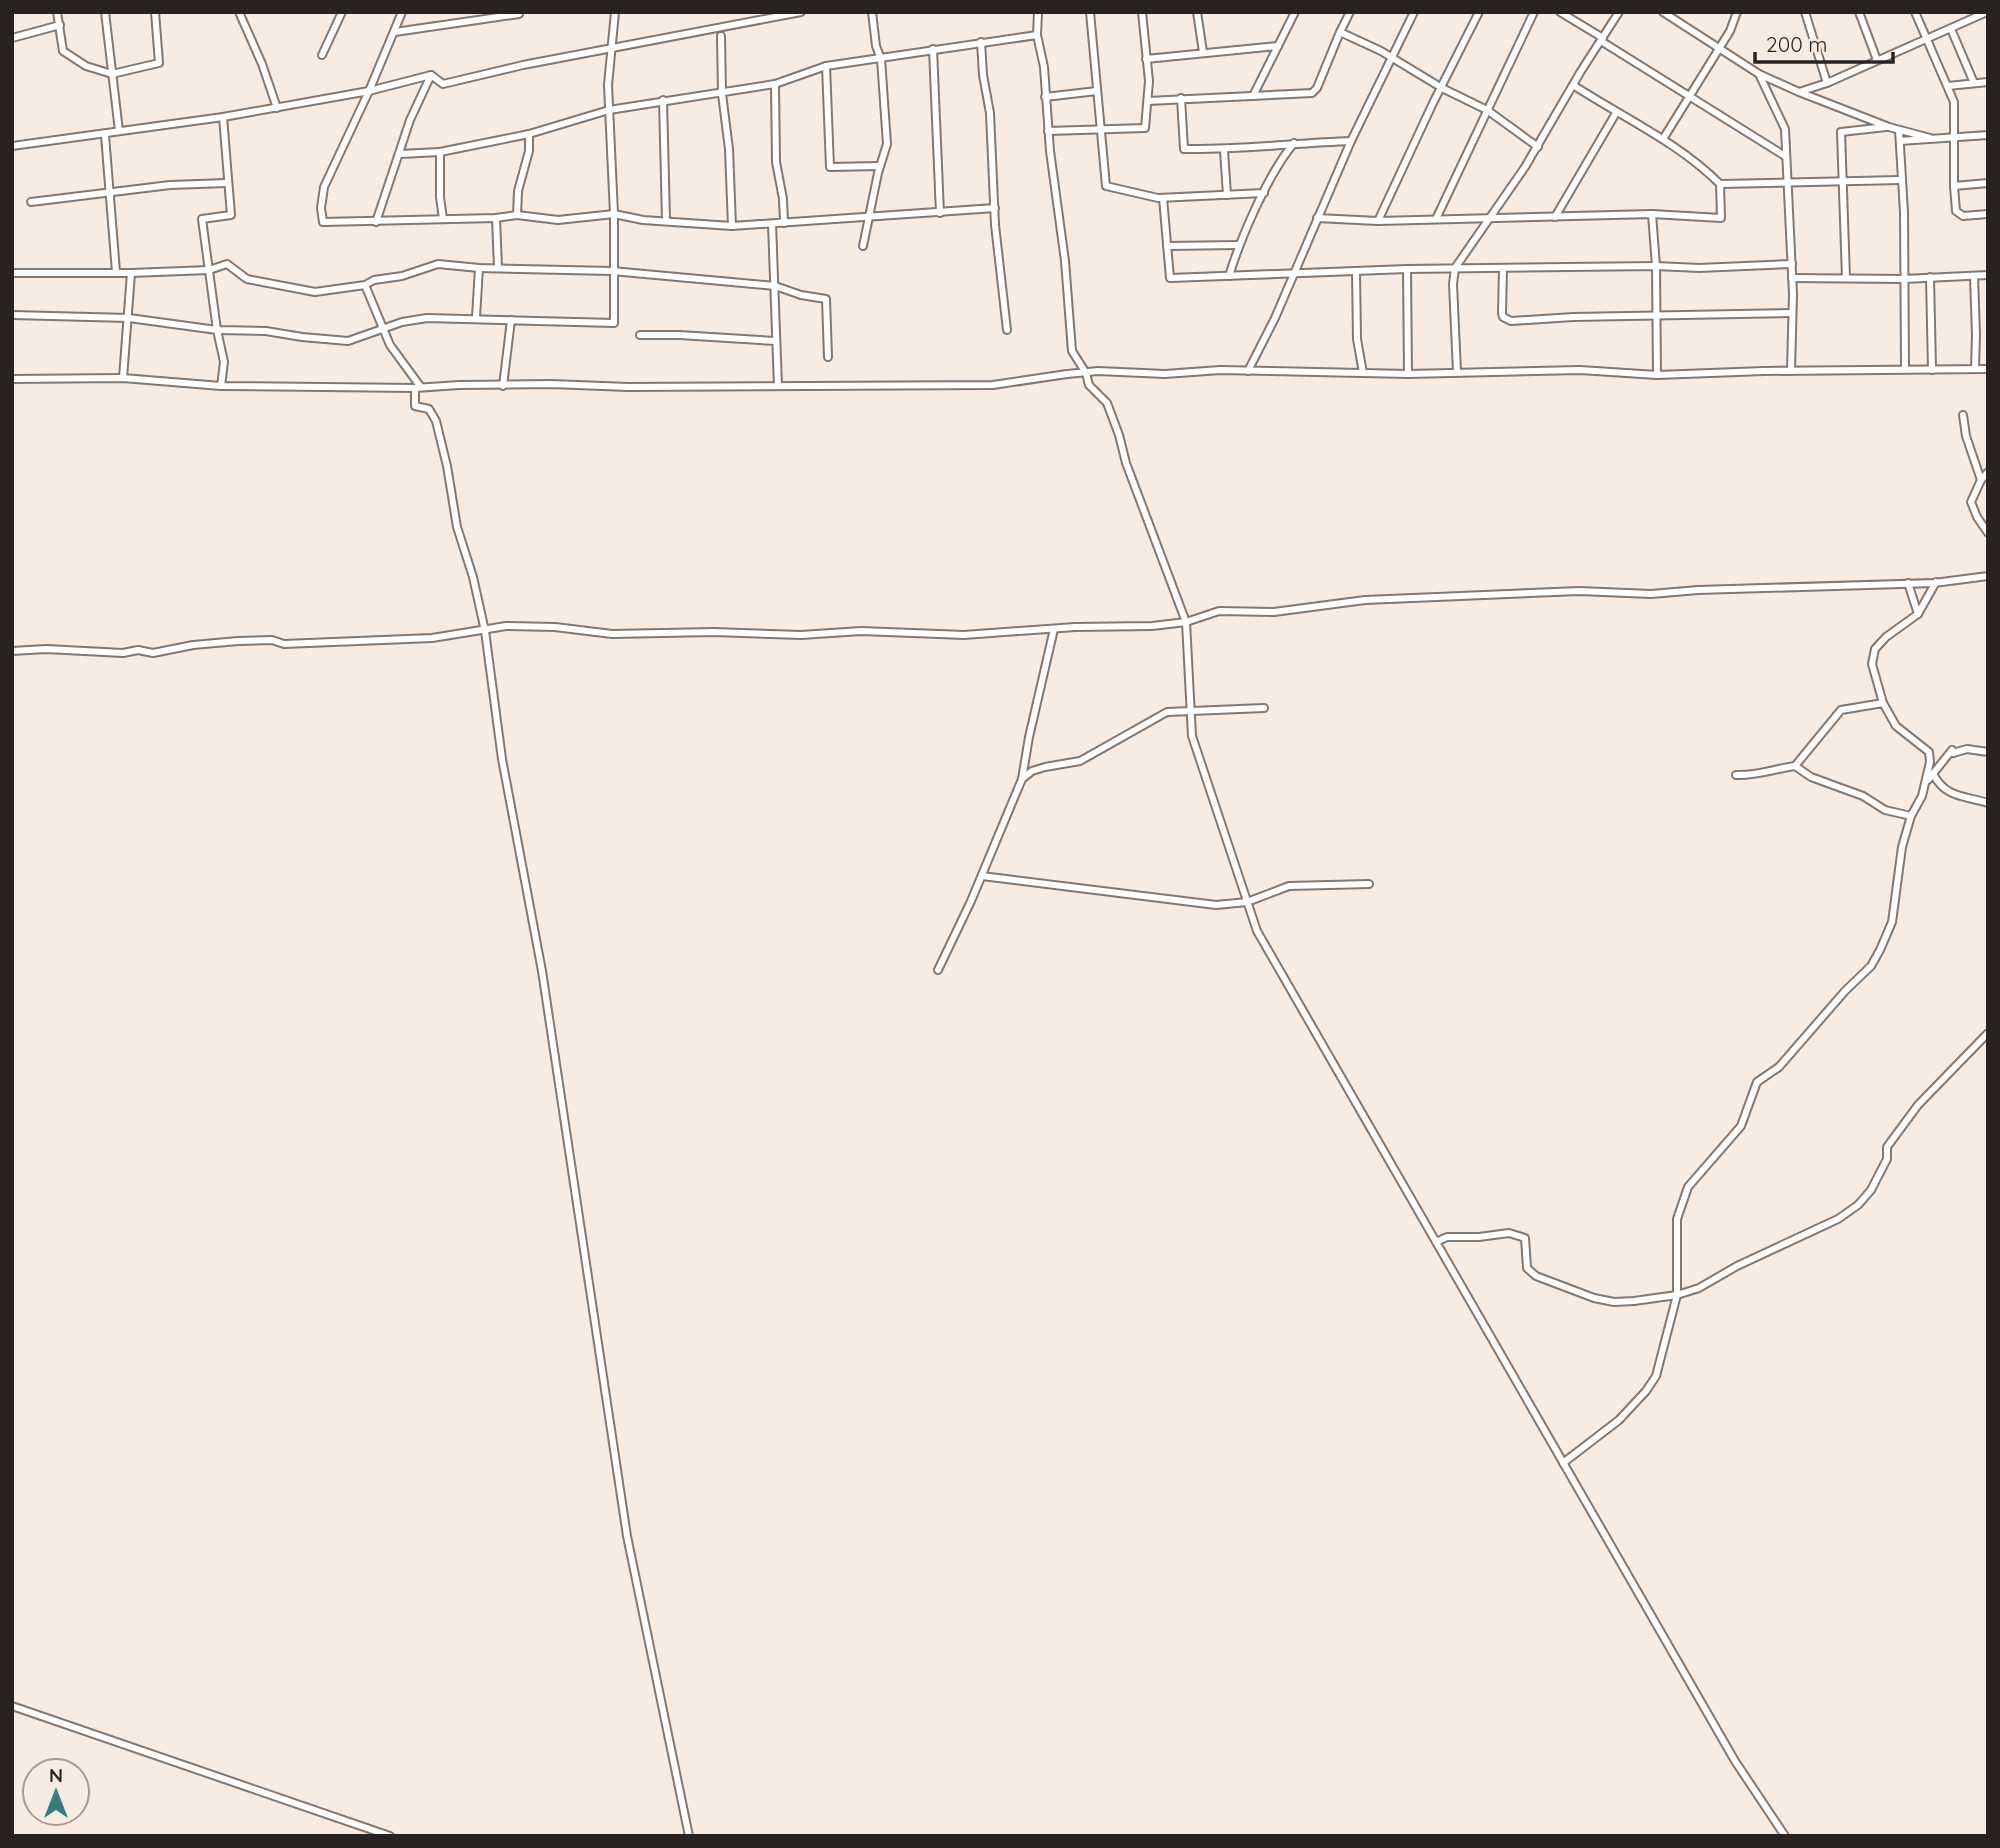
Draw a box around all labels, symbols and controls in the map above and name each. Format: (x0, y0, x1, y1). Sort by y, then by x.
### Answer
scale bar (1755, 21, 1893, 65)
text: 200 m (1766, 31, 1828, 57)
north arrow (21, 1757, 91, 1827)
text: N (49, 1763, 63, 1787)

